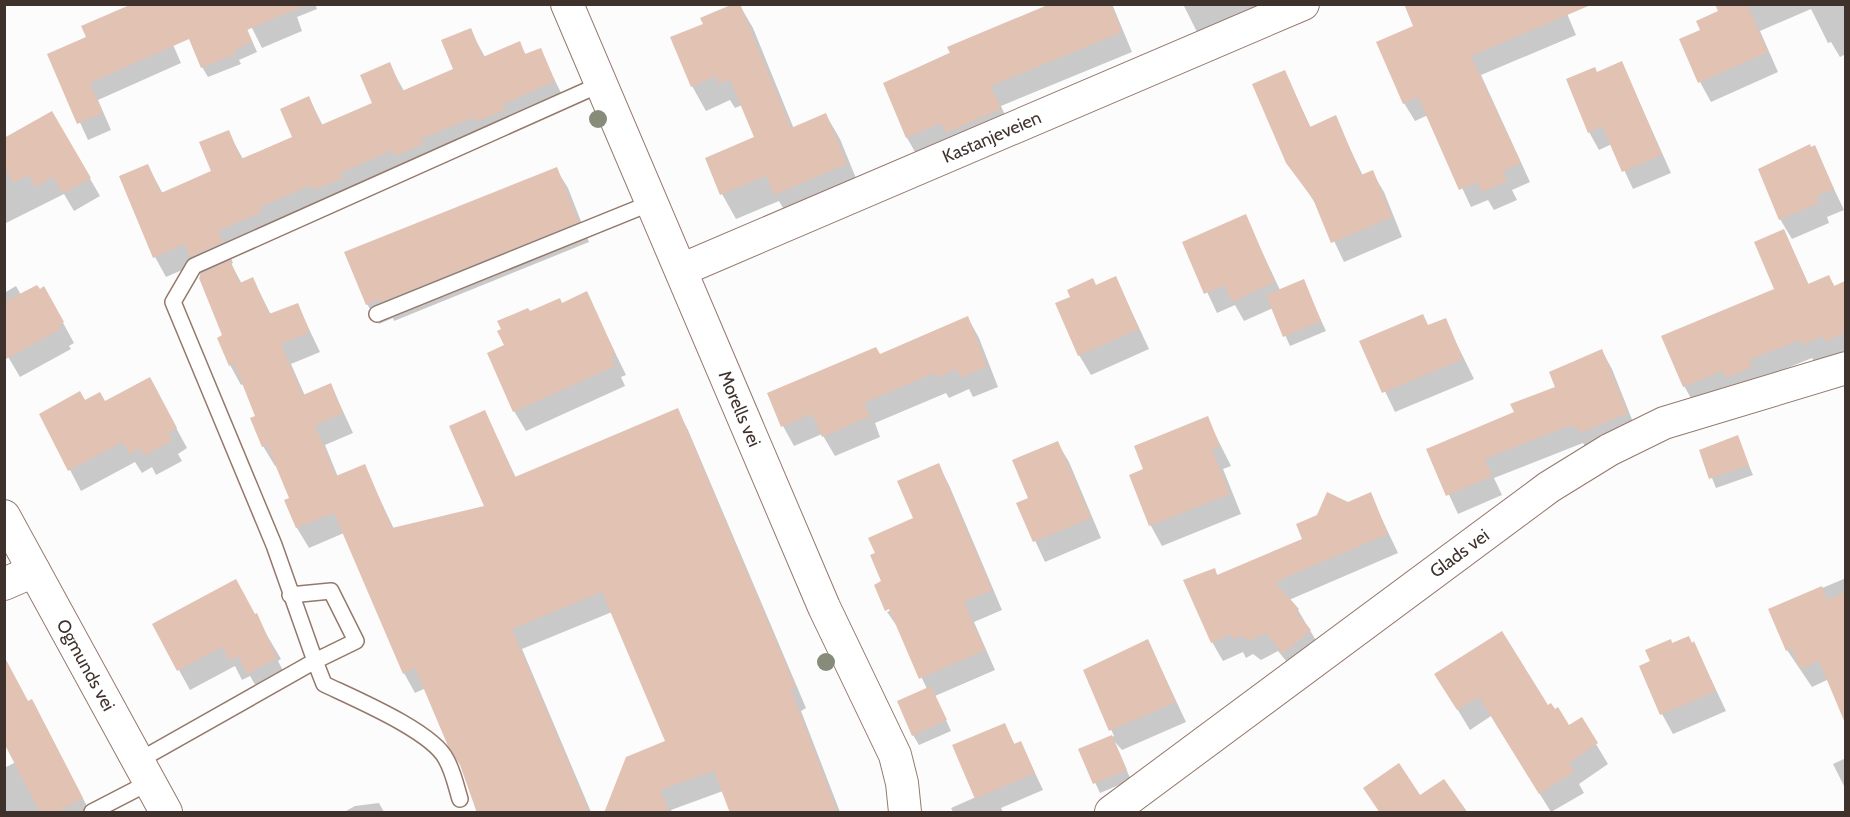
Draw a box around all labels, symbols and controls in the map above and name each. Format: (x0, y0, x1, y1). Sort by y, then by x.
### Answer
street label: Kastanjeveien (939, 106, 1044, 168)
street label: Morells vei (714, 367, 765, 450)
street label: Glads vei (1426, 524, 1493, 583)
street label: Ogmunds vei (52, 615, 120, 715)

